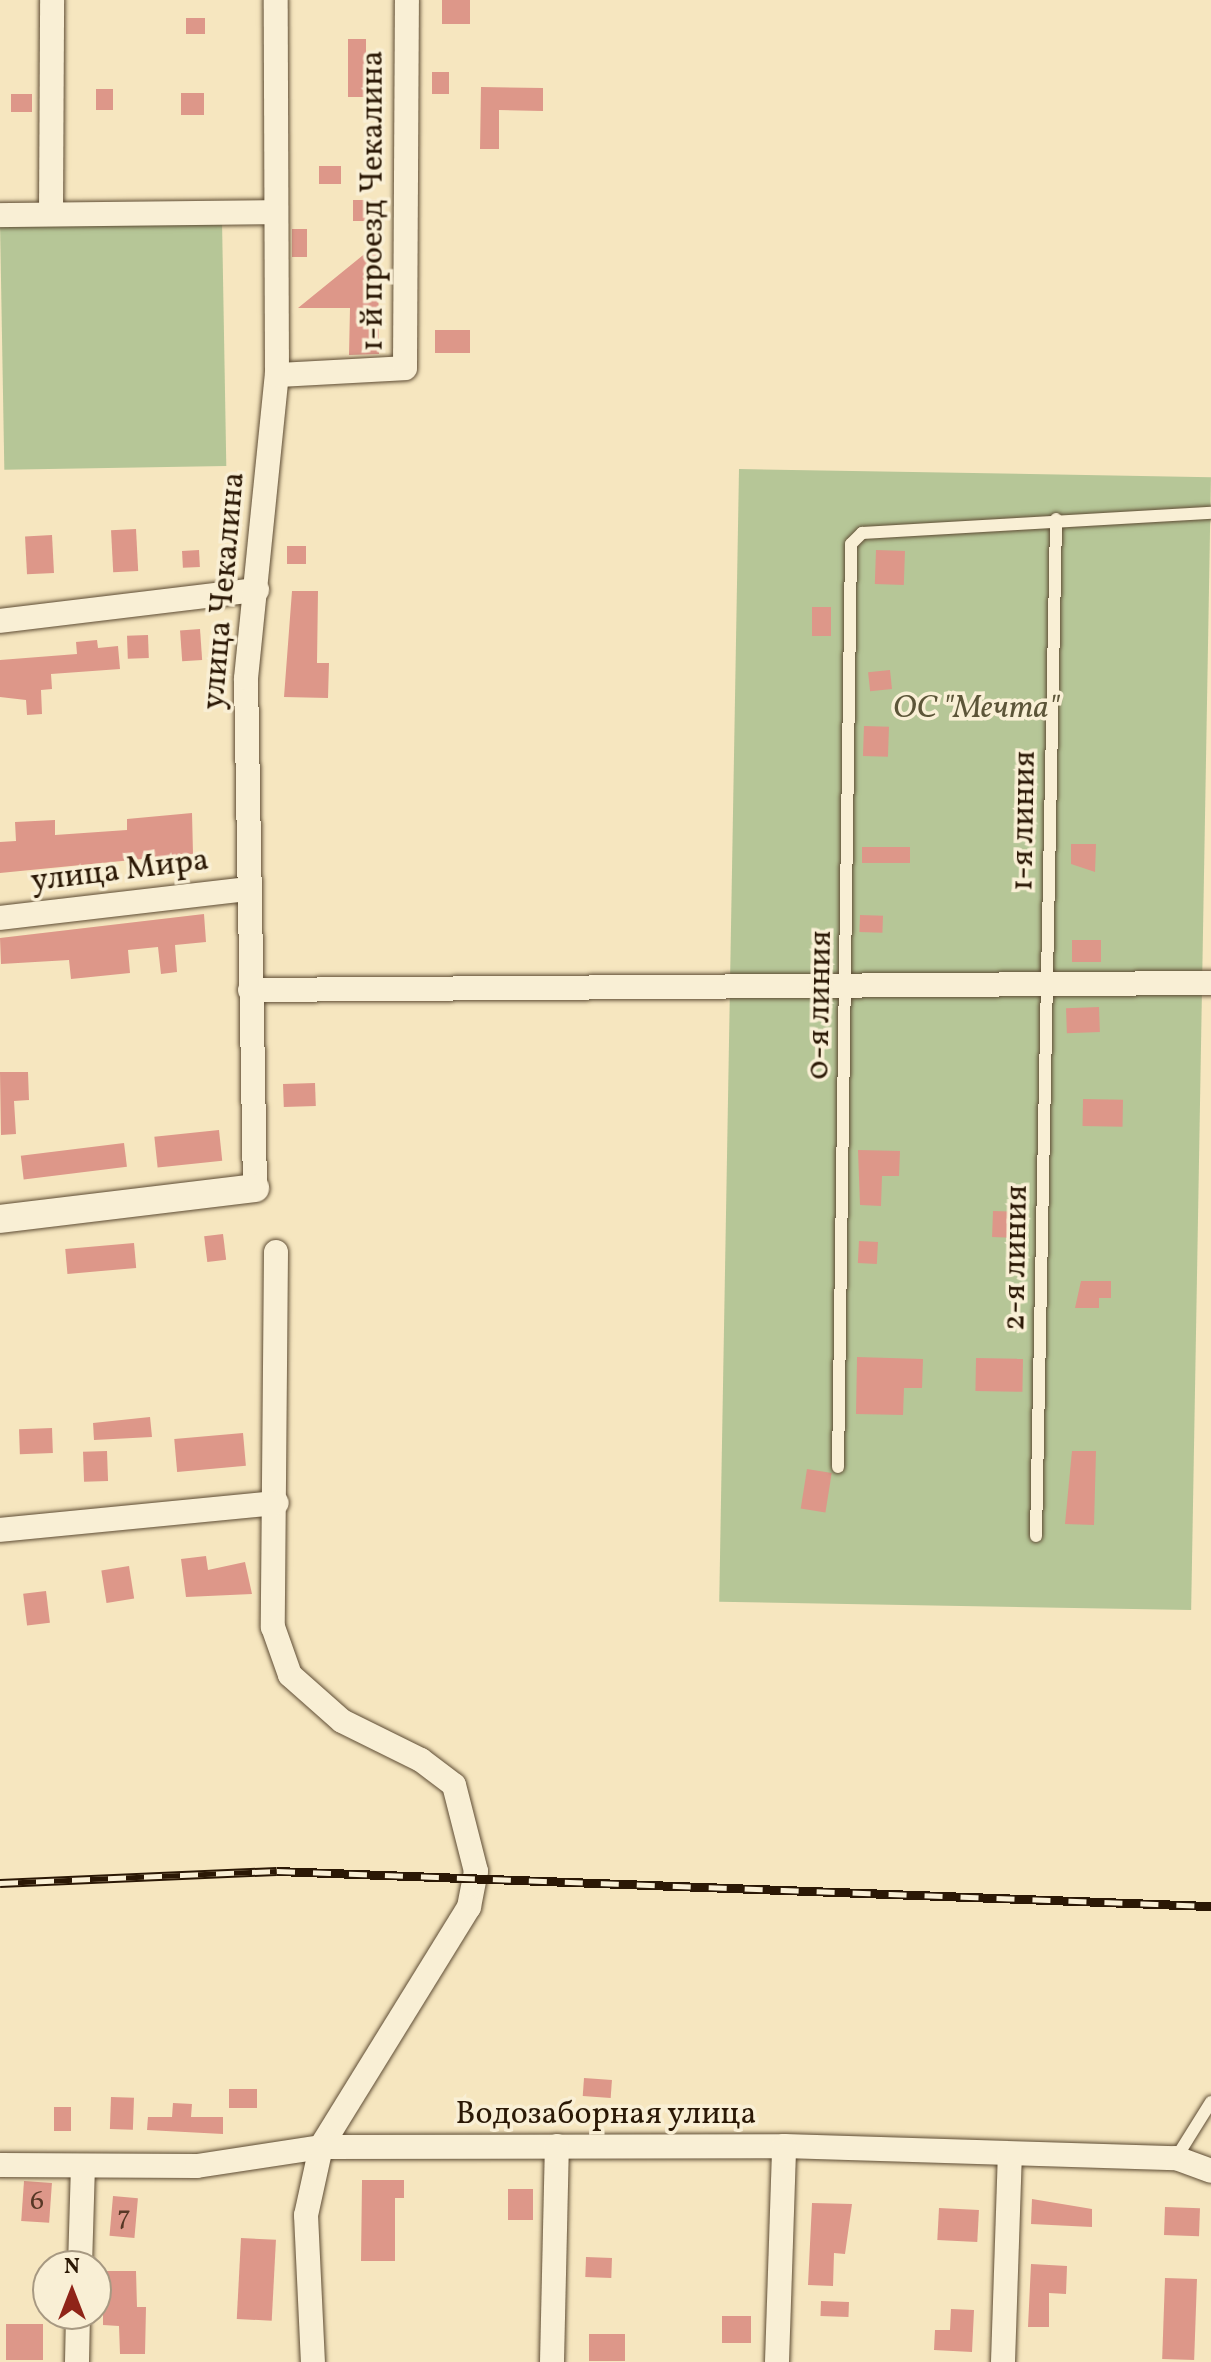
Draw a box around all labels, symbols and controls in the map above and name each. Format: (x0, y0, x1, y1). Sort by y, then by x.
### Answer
street label: 1-й проезд Чекалина (355, 50, 393, 352)
street label: улица Чекалина (195, 471, 255, 711)
park label: ОС "Мечта" (893, 690, 1059, 728)
street label: 1-я линия (1005, 750, 1045, 892)
street label: улица Мира (29, 842, 211, 902)
street label: 0-я линия (801, 930, 841, 1080)
street label: 2-я линия (997, 1185, 1037, 1331)
street label: Водозаборная улица (455, 2096, 757, 2134)
house number: 6 (30, 2185, 44, 2219)
house number: 7 (117, 2200, 131, 2234)
north arrow (32, 2250, 112, 2330)
text: N (64, 2252, 80, 2283)

